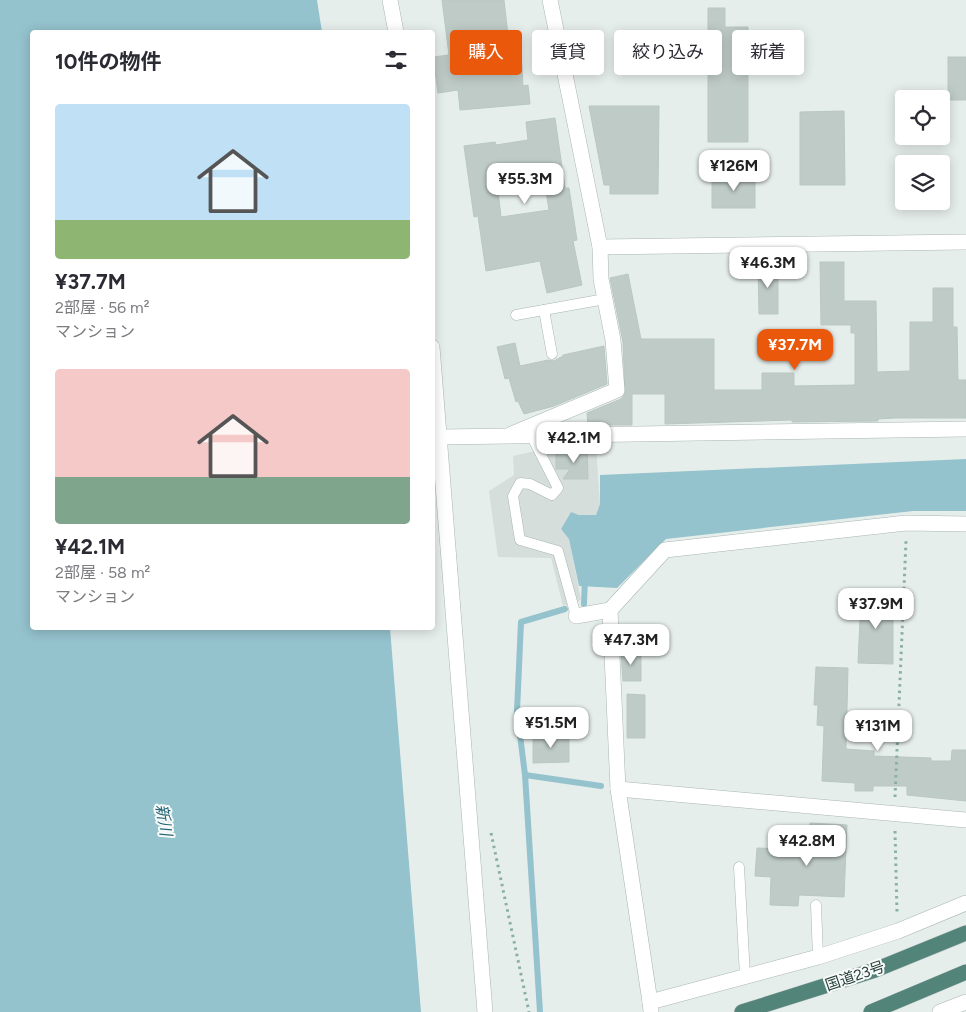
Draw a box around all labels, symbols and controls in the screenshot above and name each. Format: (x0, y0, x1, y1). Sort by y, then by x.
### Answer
chip: 購入 (450, 30, 522, 75)
chip: 賃貸 (532, 30, 604, 75)
chip: 絞り込み (614, 30, 722, 75)
chip: 新着 (732, 30, 804, 75)
icon: filters (382, 46, 410, 74)
text: 10件の物件 (55, 49, 161, 74)
map controls (895, 90, 950, 210)
button: locate (895, 90, 950, 145)
icon: home (188, 136, 278, 226)
pin: ¥126M (699, 150, 769, 192)
button: layers (895, 155, 950, 210)
text: ¥126M (710, 156, 758, 175)
pin: ¥55.3M (484, 162, 566, 205)
text: ¥55.3M (498, 169, 552, 188)
pin: ¥46.3M (727, 246, 809, 289)
text: ¥46.3M (740, 253, 796, 272)
text: ¥37.7M (55, 269, 126, 294)
text: 2部屋 · 56 m² (55, 298, 150, 317)
text: マンション (55, 322, 135, 341)
pin: ¥37.7M (754, 328, 836, 371)
text: ¥37.7M (768, 335, 822, 354)
icon: home (188, 401, 278, 491)
pin: ¥42.1M (533, 422, 615, 464)
text: ¥42.1M (547, 428, 601, 447)
text: ¥42.1M (55, 534, 125, 559)
text: 2部屋 · 58 m² (55, 563, 150, 582)
text: マンション (55, 587, 135, 606)
pin: ¥37.9M (835, 588, 917, 630)
text: ¥37.9M (849, 594, 903, 613)
pin: ¥47.3M (590, 624, 672, 666)
text: ¥47.3M (603, 630, 659, 649)
pin: ¥51.5M (510, 706, 592, 749)
pin: ¥131M (843, 710, 913, 752)
text: ¥51.5M (525, 713, 577, 732)
text: ¥131M (855, 716, 901, 735)
water label: 新川 (152, 803, 176, 839)
pin: ¥42.8M (766, 824, 848, 867)
text: ¥42.8M (779, 831, 835, 850)
street label: 国道23号 (823, 957, 887, 995)

